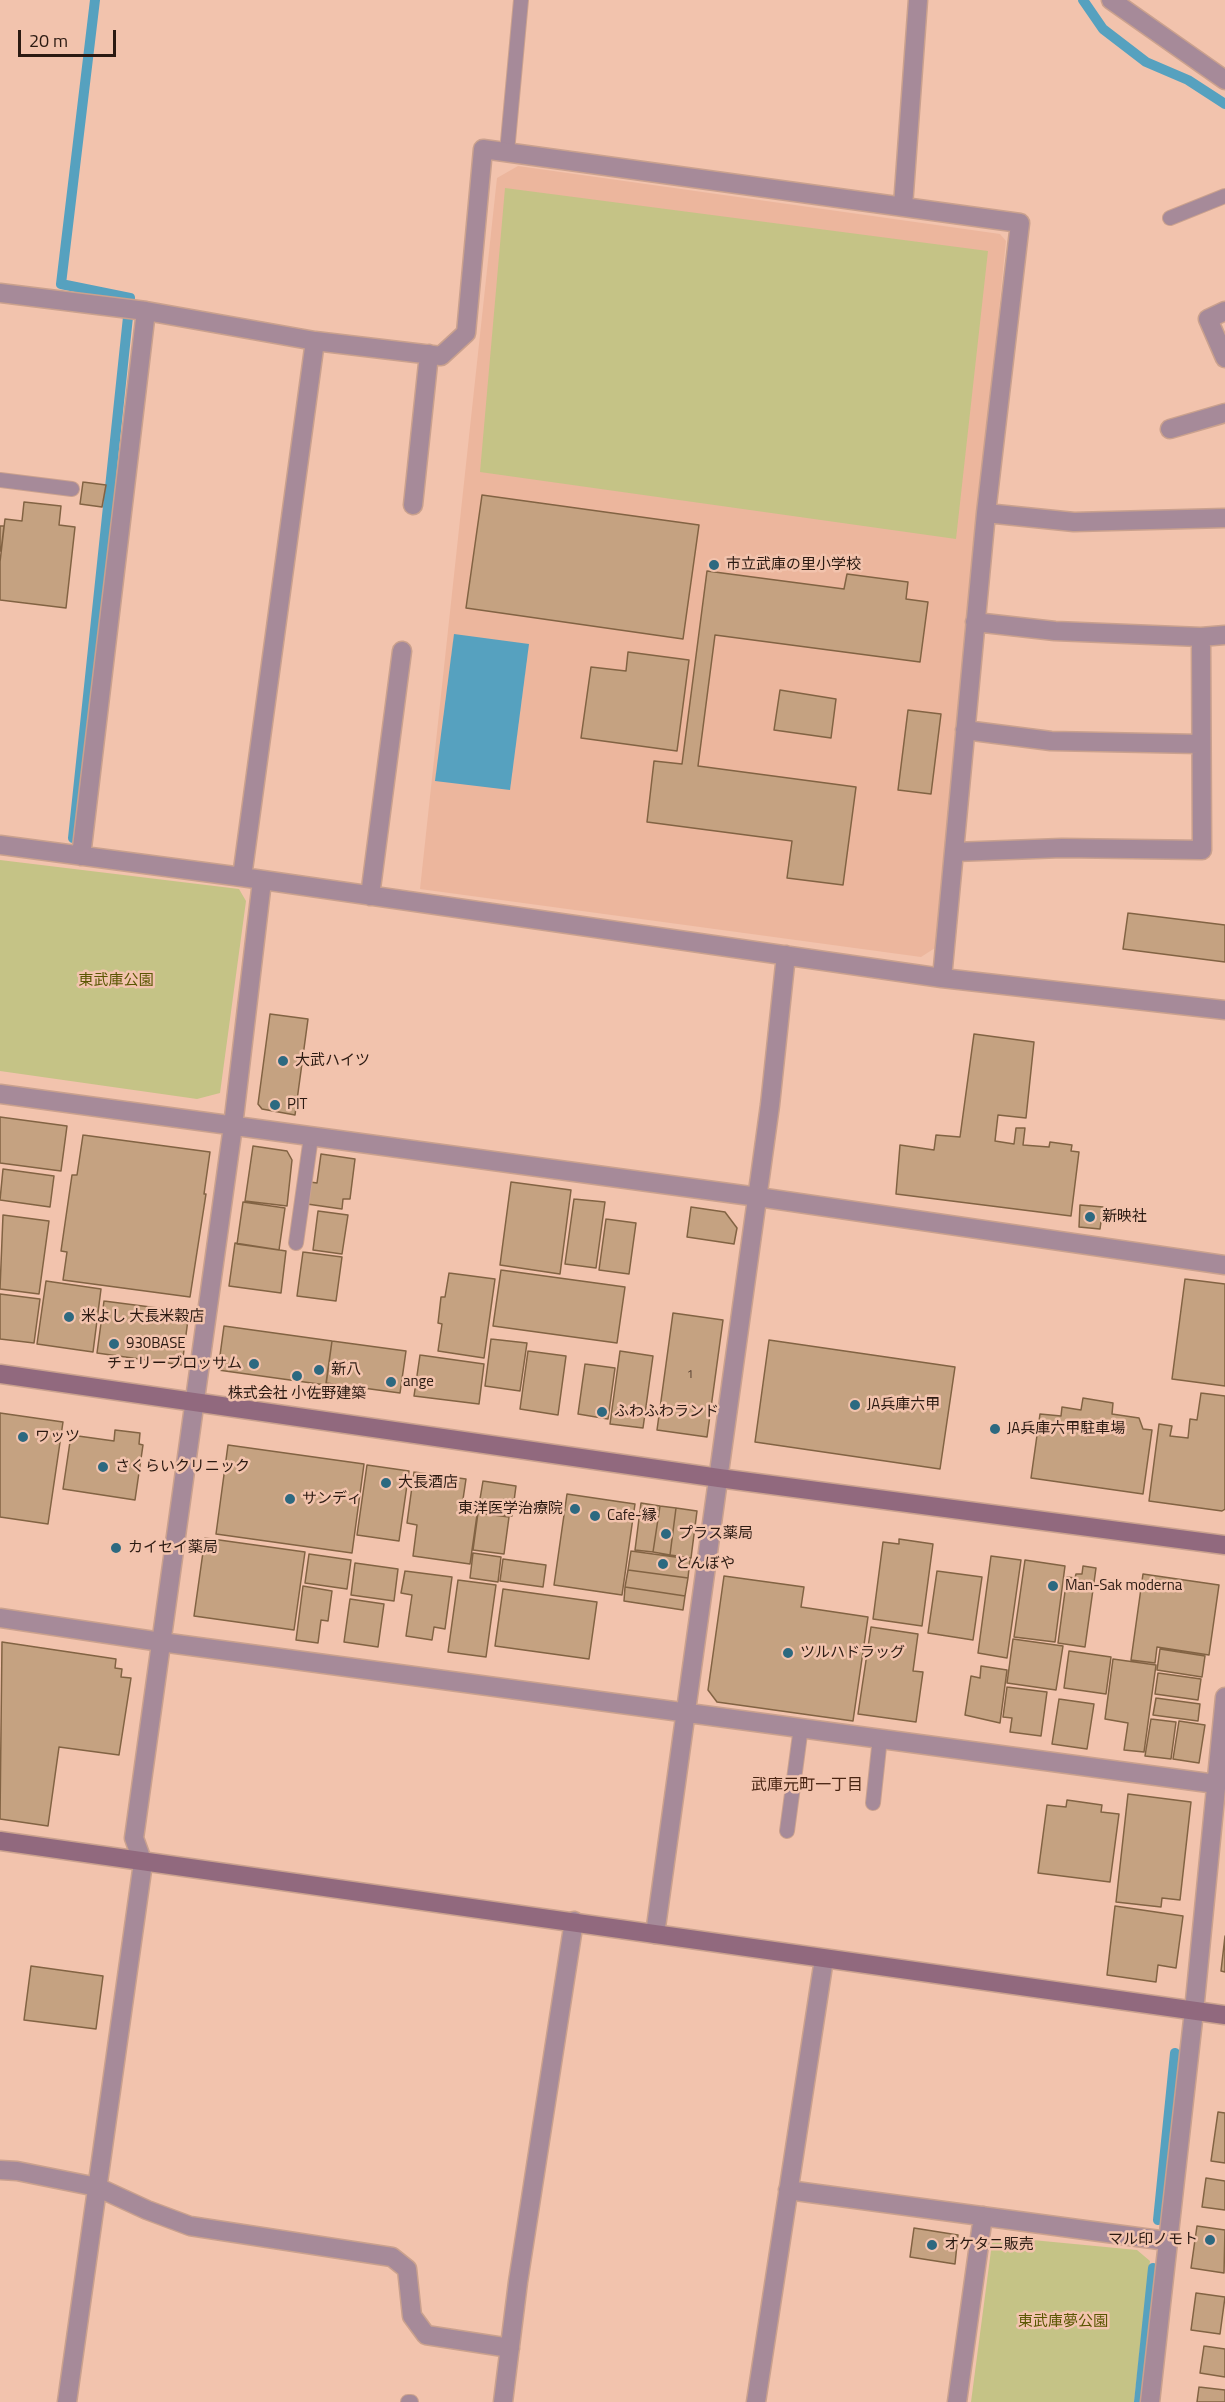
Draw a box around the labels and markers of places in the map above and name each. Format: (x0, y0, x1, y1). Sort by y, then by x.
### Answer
place label: 市立武庫の里小学校 (726, 556, 861, 574)
marker: 市立武庫の里小学校 (707, 558, 721, 572)
place label: 大武ハイツ (295, 1052, 370, 1070)
marker: 大武ハイツ (276, 1054, 290, 1068)
place label: PIT (287, 1096, 307, 1114)
marker: PIT (268, 1098, 282, 1112)
place label: 新映社 (1102, 1208, 1147, 1226)
marker: 新映社 (1083, 1210, 1097, 1224)
place label: 米よし 大長米穀店 (81, 1308, 204, 1326)
marker: 米よし 大長米穀店 (62, 1310, 76, 1324)
place label: 930BASE (126, 1335, 186, 1353)
marker: 930BASE (107, 1337, 121, 1351)
place label: チェリーブロッサム (107, 1355, 242, 1373)
marker: チェリーブロッサム (247, 1357, 261, 1371)
place label: 新八 (331, 1361, 361, 1379)
marker: 新八 (312, 1363, 326, 1377)
marker: 株式会社 小佐野建築 (290, 1369, 304, 1383)
place label: ange (403, 1373, 434, 1391)
marker: ange (384, 1375, 398, 1389)
place label: 株式会社 小佐野建築 (228, 1385, 366, 1403)
place label: JA兵庫六甲 (867, 1396, 940, 1414)
marker: JA兵庫六甲 (848, 1398, 862, 1412)
place label: ふわふわランド (614, 1403, 719, 1421)
marker: ふわふわランド (595, 1405, 609, 1419)
place label: JA兵庫六甲駐車場 (1007, 1420, 1125, 1438)
marker: JA兵庫六甲駐車場 (988, 1422, 1002, 1436)
place label: ワッツ (35, 1428, 80, 1446)
marker: ワッツ (16, 1430, 30, 1444)
place label: さくらいクリニック (115, 1458, 250, 1476)
marker: さくらいクリニック (96, 1460, 110, 1474)
place label: 大長酒店 (398, 1474, 458, 1492)
marker: 大長酒店 (379, 1476, 393, 1490)
place label: サンディ (302, 1490, 362, 1508)
marker: サンディ (283, 1492, 297, 1506)
place label: 東洋医学治療院 (458, 1500, 563, 1518)
marker: 東洋医学治療院 (568, 1502, 582, 1516)
place label: Cafe-縁 (607, 1507, 657, 1525)
marker: Cafe-縁 (588, 1509, 602, 1523)
place label: プラス薬局 (678, 1525, 753, 1543)
marker: プラス薬局 (659, 1527, 673, 1541)
place label: カイセイ薬局 (128, 1539, 218, 1557)
marker: カイセイ薬局 (109, 1541, 123, 1555)
place label: とんぼや (675, 1555, 735, 1573)
marker: とんぼや (656, 1557, 670, 1571)
place label: Man-Sak moderna (1065, 1577, 1182, 1595)
marker: Man-Sak moderna (1046, 1579, 1060, 1593)
place label: ツルハドラッグ (800, 1644, 905, 1662)
marker: ツルハドラッグ (781, 1646, 795, 1660)
place label: マル印ノモト (1108, 2231, 1198, 2249)
marker: マル印ノモト (1203, 2233, 1217, 2247)
place label: オケタニ販売 (944, 2236, 1034, 2254)
marker: オケタニ販売 (925, 2238, 939, 2252)

